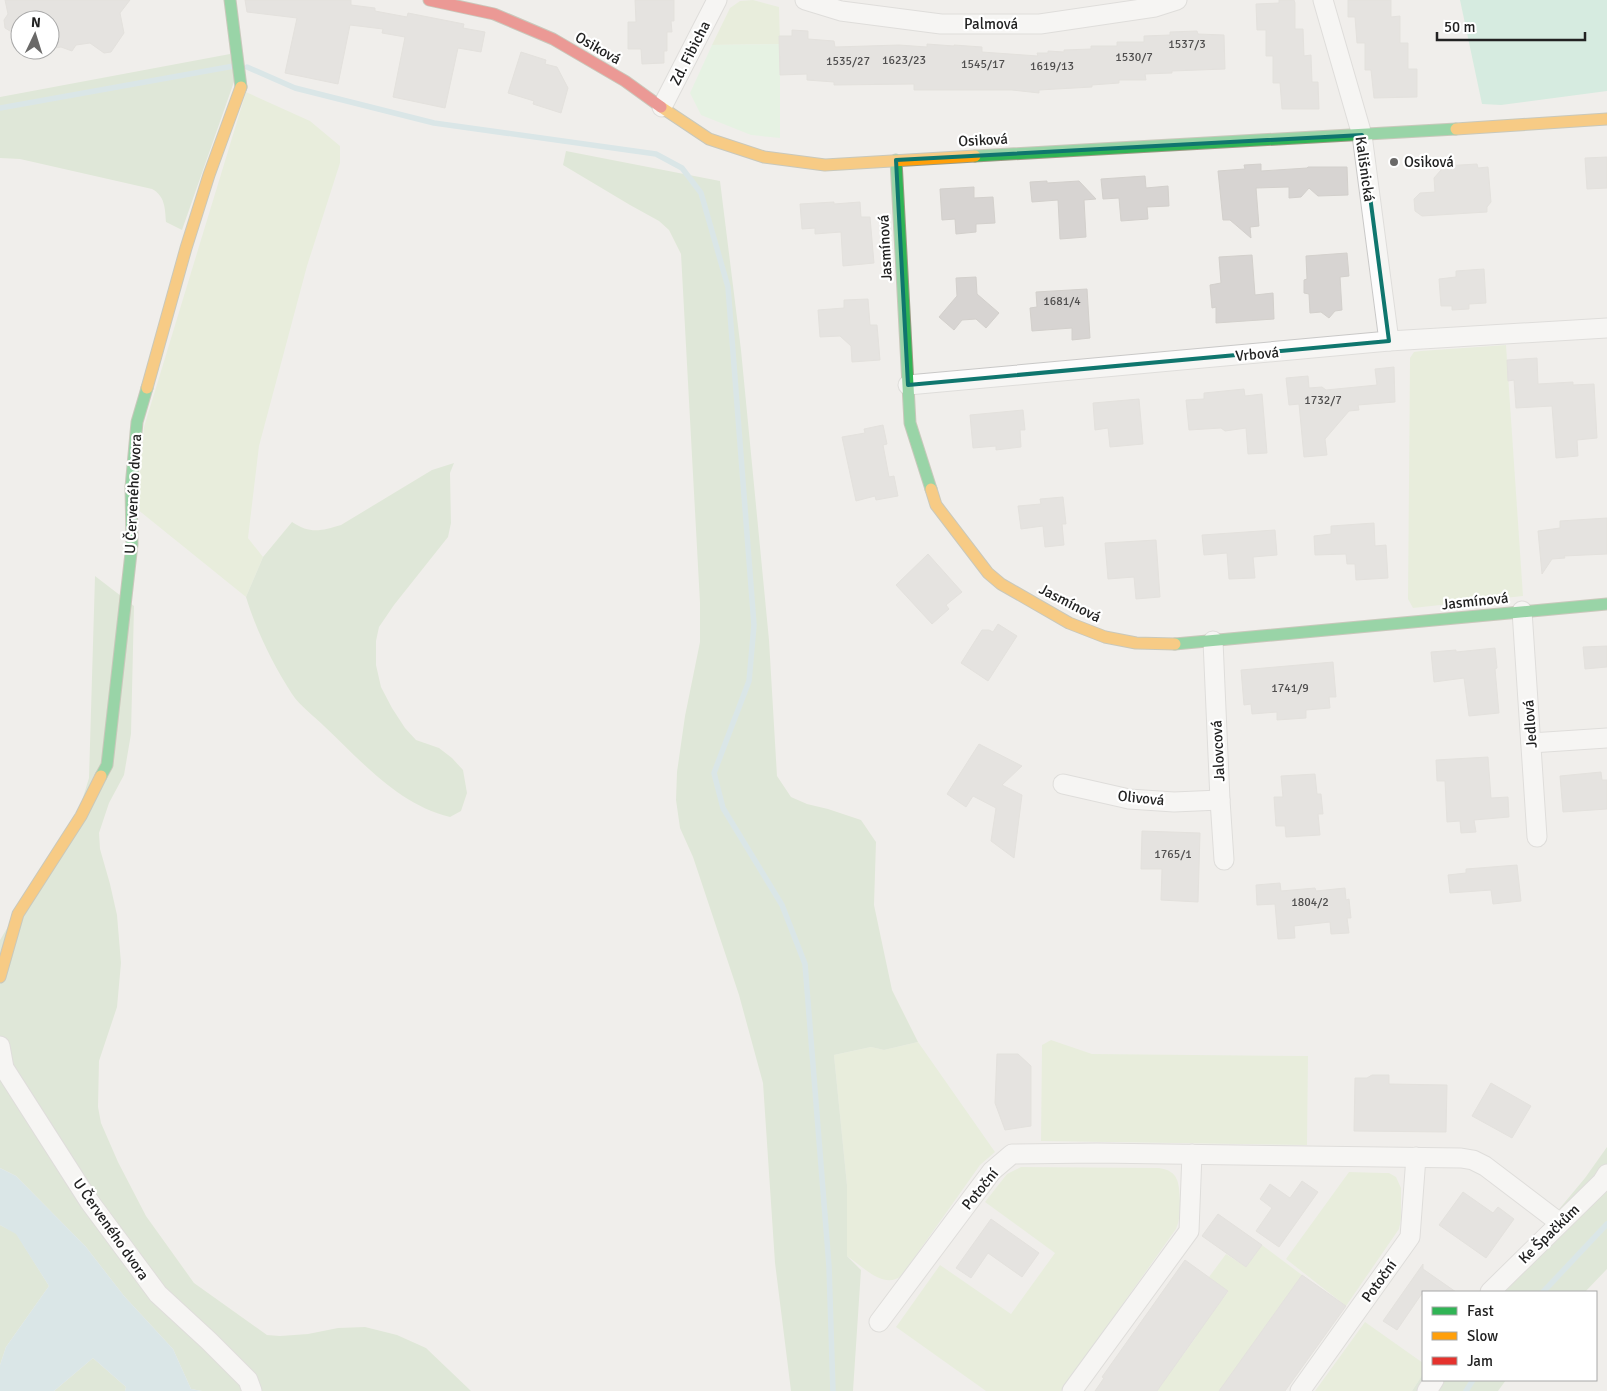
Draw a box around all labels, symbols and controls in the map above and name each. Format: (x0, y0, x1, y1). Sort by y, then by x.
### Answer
north arrow (10, 10, 60, 60)
scale bar (1437, 10, 1584, 42)
text: N (30, 14, 41, 31)
street label: Palmová (964, 15, 1018, 33)
street label: Zd. Fibicha (666, 18, 714, 88)
text: 50 m (1444, 18, 1475, 36)
street label: Osiková (572, 28, 624, 68)
house number: 1537/3 (1168, 37, 1206, 52)
house number: 1530/7 (1115, 50, 1153, 65)
house number: 1623/23 (882, 53, 926, 68)
house number: 1535/27 (826, 54, 870, 69)
house number: 1545/17 (961, 57, 1005, 72)
house number: 1619/13 (1030, 59, 1074, 74)
street label: Osiková (958, 130, 1008, 150)
street label: Kališnická (1351, 135, 1379, 203)
place label: Osiková (1404, 153, 1454, 171)
marker: Osiková (1388, 156, 1400, 168)
street label: Jasmínová (874, 214, 896, 282)
house number: 1681/4 (1043, 294, 1081, 309)
street label: Vrbová (1234, 343, 1280, 365)
house number: 1732/7 (1304, 393, 1342, 408)
street label: U Červeného dvora (120, 433, 145, 555)
street label: Jasmínová (1036, 580, 1104, 626)
street label: Jasmínová (1441, 589, 1509, 613)
house number: 1741/9 (1271, 681, 1309, 696)
street label: Jedlová (1519, 699, 1541, 749)
street label: Jalovcová (1207, 720, 1229, 782)
street label: Olivová (1117, 787, 1165, 809)
house number: 1765/1 (1154, 847, 1192, 862)
house number: 1804/2 (1291, 895, 1329, 910)
street label: Potoční (958, 1165, 1002, 1213)
street label: U Červeného dvora (69, 1174, 154, 1283)
street label: Ke Špačkům (1514, 1200, 1583, 1268)
street label: Potoční (1358, 1256, 1400, 1306)
legend (1422, 1291, 1597, 1381)
text: Fast (1467, 1302, 1494, 1320)
text: Slow (1467, 1327, 1498, 1345)
text: Jam (1467, 1352, 1493, 1370)

